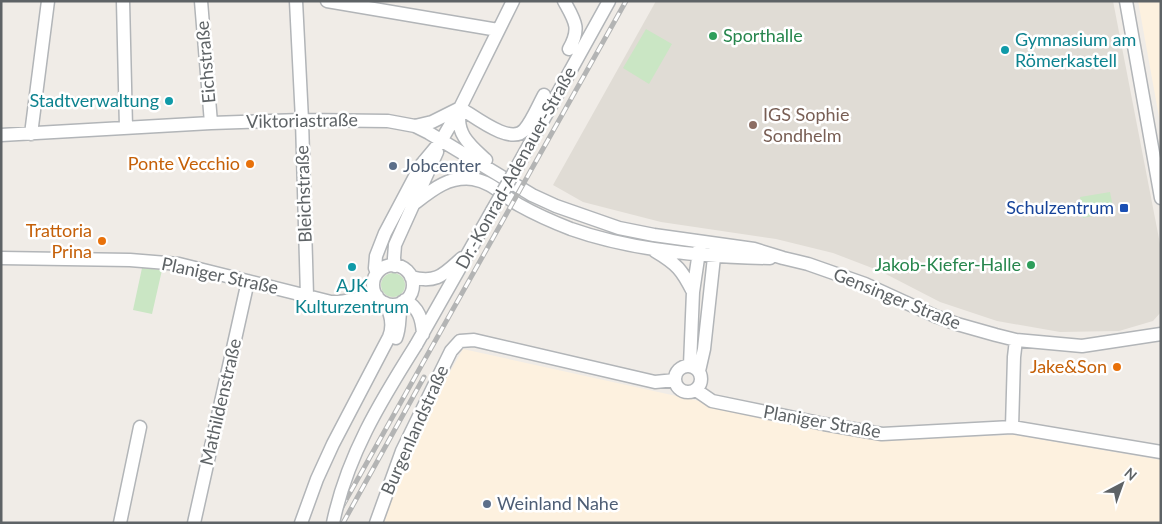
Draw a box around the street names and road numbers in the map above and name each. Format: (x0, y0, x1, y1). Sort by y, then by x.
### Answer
street label: Eichstraße (190, 20, 220, 104)
street label: Dr.-Konrad-Adenauer-Straße (450, 62, 580, 273)
street label: Viktoriastraße (246, 108, 358, 132)
street label: Bleichstraße (290, 145, 316, 243)
street label: Planiger Straße (160, 252, 281, 298)
street label: Gensinger Straße (830, 263, 964, 334)
street label: Mathildenstraße (195, 336, 245, 467)
street label: Burgenlandstraße (376, 361, 452, 498)
street label: Planiger Straße (762, 400, 883, 442)

